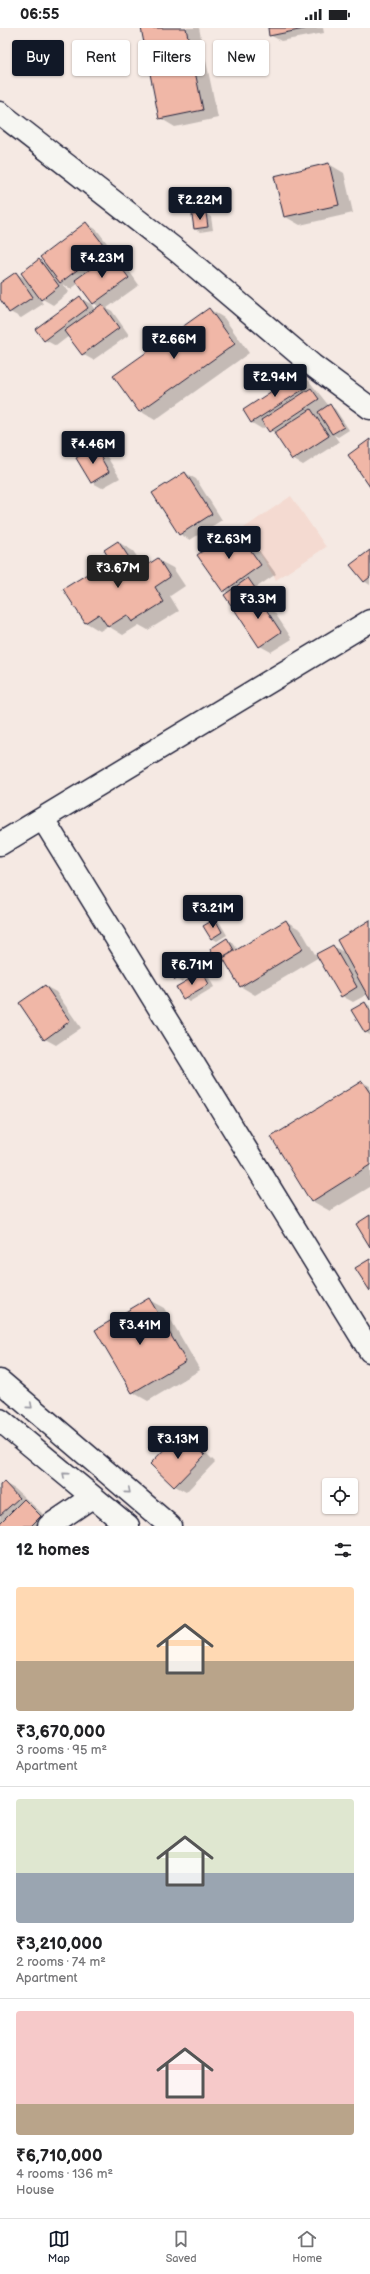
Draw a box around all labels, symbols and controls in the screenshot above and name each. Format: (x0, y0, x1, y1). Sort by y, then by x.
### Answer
text: 06:55 (20, 5, 59, 24)
chip: Buy (12, 40, 64, 76)
chip: Rent (72, 40, 130, 76)
chip: Filters (138, 40, 205, 76)
chip: New (213, 40, 269, 76)
pin: ₹2.22M (167, 187, 233, 221)
text: ₹2.22M (178, 192, 222, 208)
pin: ₹4.23M (69, 245, 135, 279)
text: ₹4.23M (80, 250, 124, 266)
pin: ₹2.66M (141, 326, 207, 360)
text: ₹2.66M (151, 331, 197, 347)
pin: ₹2.94M (242, 364, 308, 398)
text: ₹2.94M (253, 369, 297, 385)
pin: ₹4.46M (60, 431, 126, 465)
text: ₹4.46M (71, 436, 115, 452)
pin: ₹2.63M (196, 526, 262, 560)
text: ₹2.63M (207, 531, 251, 547)
pin: ₹3.67M (85, 555, 151, 589)
text: ₹3.67M (96, 560, 140, 576)
pin: ₹3.3M (230, 586, 286, 620)
text: ₹3.3M (240, 591, 276, 607)
pin: ₹3.21M (180, 895, 246, 929)
text: ₹3.21M (192, 900, 234, 916)
pin: ₹6.71M (159, 952, 225, 986)
text: ₹6.71M (171, 957, 213, 973)
pin: ₹3.41M (107, 1312, 173, 1346)
text: ₹3.41M (119, 1317, 161, 1333)
one-way arrow (25, 1401, 32, 1408)
pin: ₹3.13M (145, 1426, 211, 1460)
text: ₹3.13M (157, 1431, 199, 1447)
one-way arrow (63, 1472, 70, 1479)
map controls (322, 1478, 358, 1514)
button: locate (322, 1478, 358, 1514)
one-way arrow (124, 1486, 131, 1493)
icon: filters (332, 1539, 354, 1561)
text: 12 homes (16, 1540, 90, 1560)
icon: home (149, 1613, 221, 1685)
text: ₹3,670,000 (16, 1722, 105, 1742)
text: 3 rooms · 95 m² (16, 1742, 107, 1758)
text: Apartment (16, 1758, 77, 1774)
icon: home (149, 1825, 221, 1897)
text: ₹3,210,000 (16, 1934, 103, 1954)
text: 2 rooms · 74 m² (16, 1954, 106, 1970)
text: Apartment (16, 1970, 77, 1986)
icon: home (149, 2037, 221, 2109)
text: ₹6,710,000 (16, 2146, 102, 2166)
text: 4 rooms · 136 m² (16, 2166, 113, 2182)
text: House (16, 2182, 54, 2198)
tab: Map (48, 2228, 70, 2265)
tab: Saved (166, 2228, 197, 2265)
tab: Home (292, 2228, 322, 2265)

